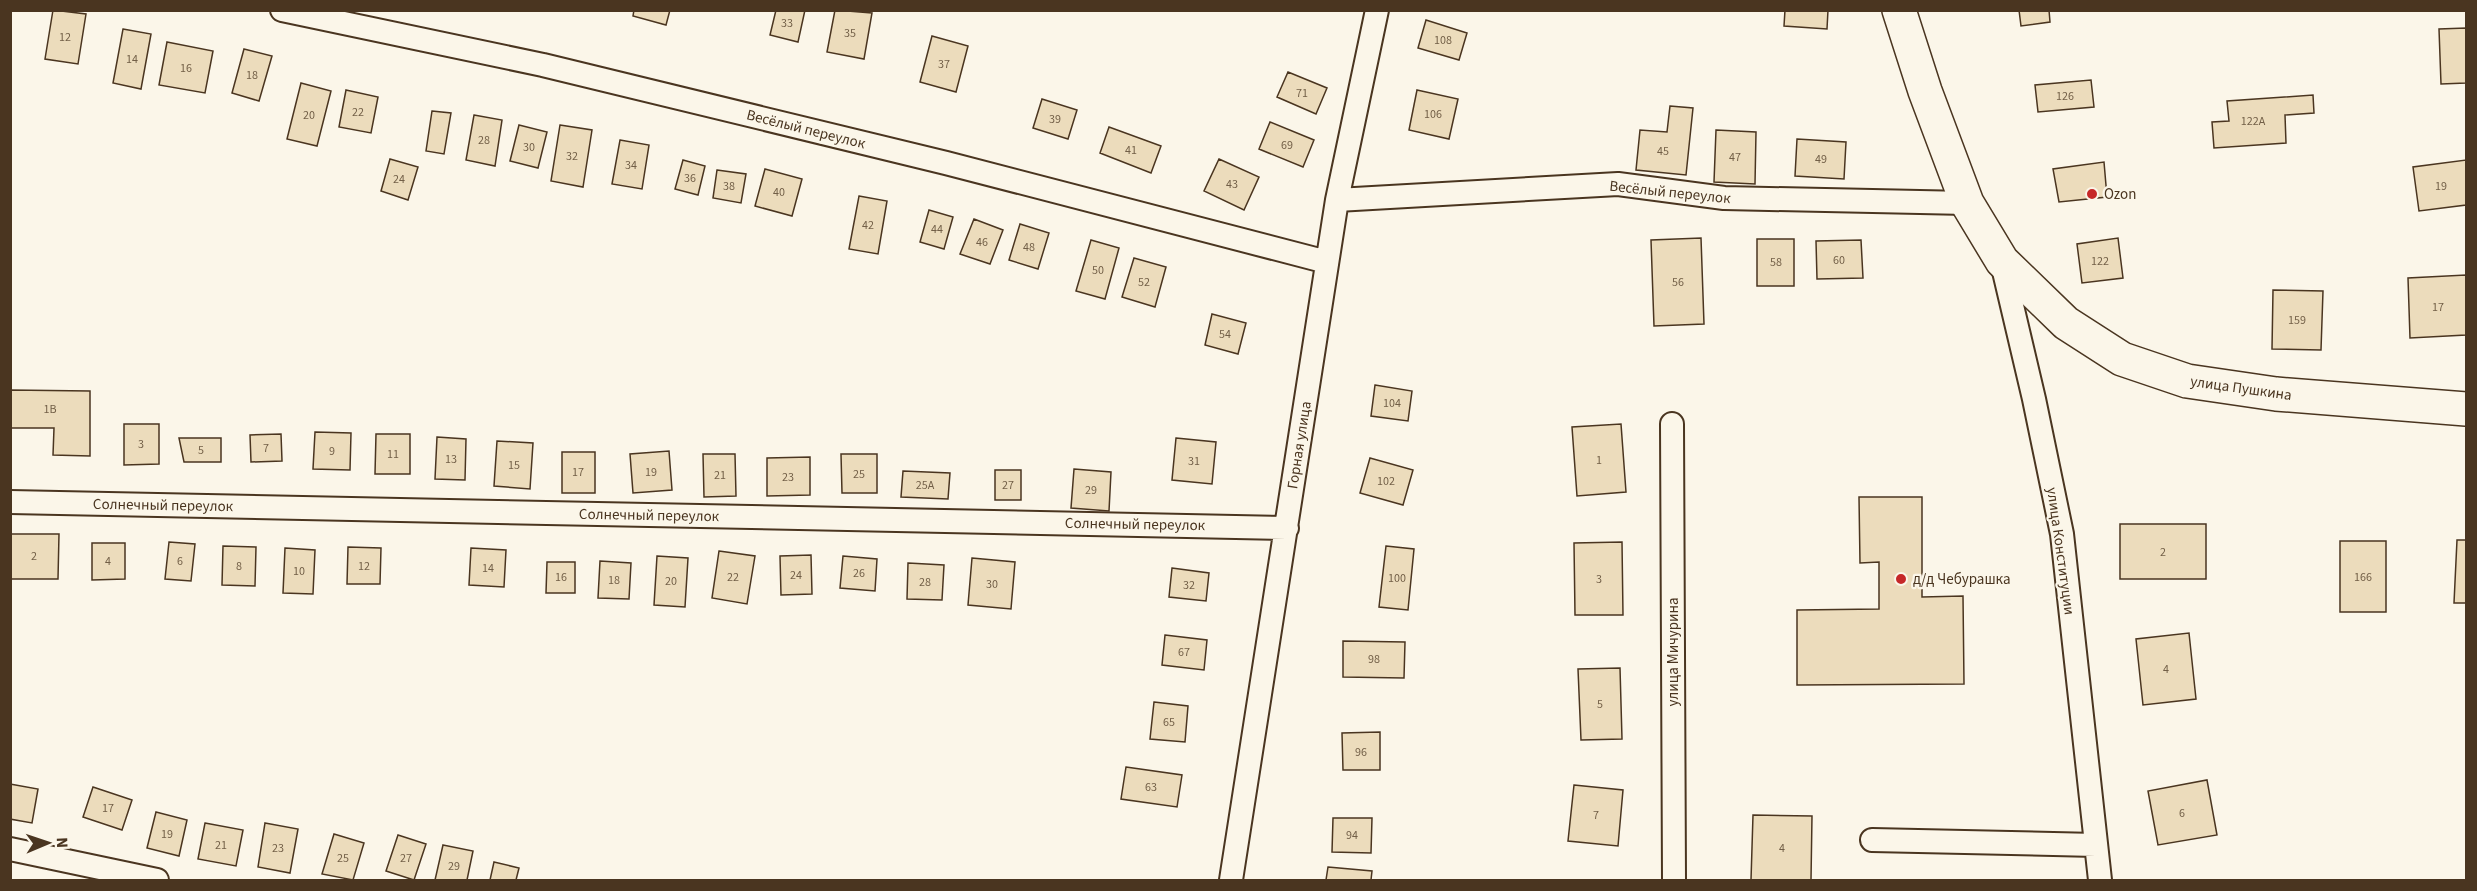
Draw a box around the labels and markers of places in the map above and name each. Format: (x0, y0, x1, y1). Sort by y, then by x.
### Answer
place label: Ozon (2104, 184, 2136, 205)
marker: Ozon (2085, 187, 2099, 201)
place label: д/д Чебурашка (1913, 569, 2010, 590)
marker: д/д Чебурашка (1894, 572, 1908, 586)

